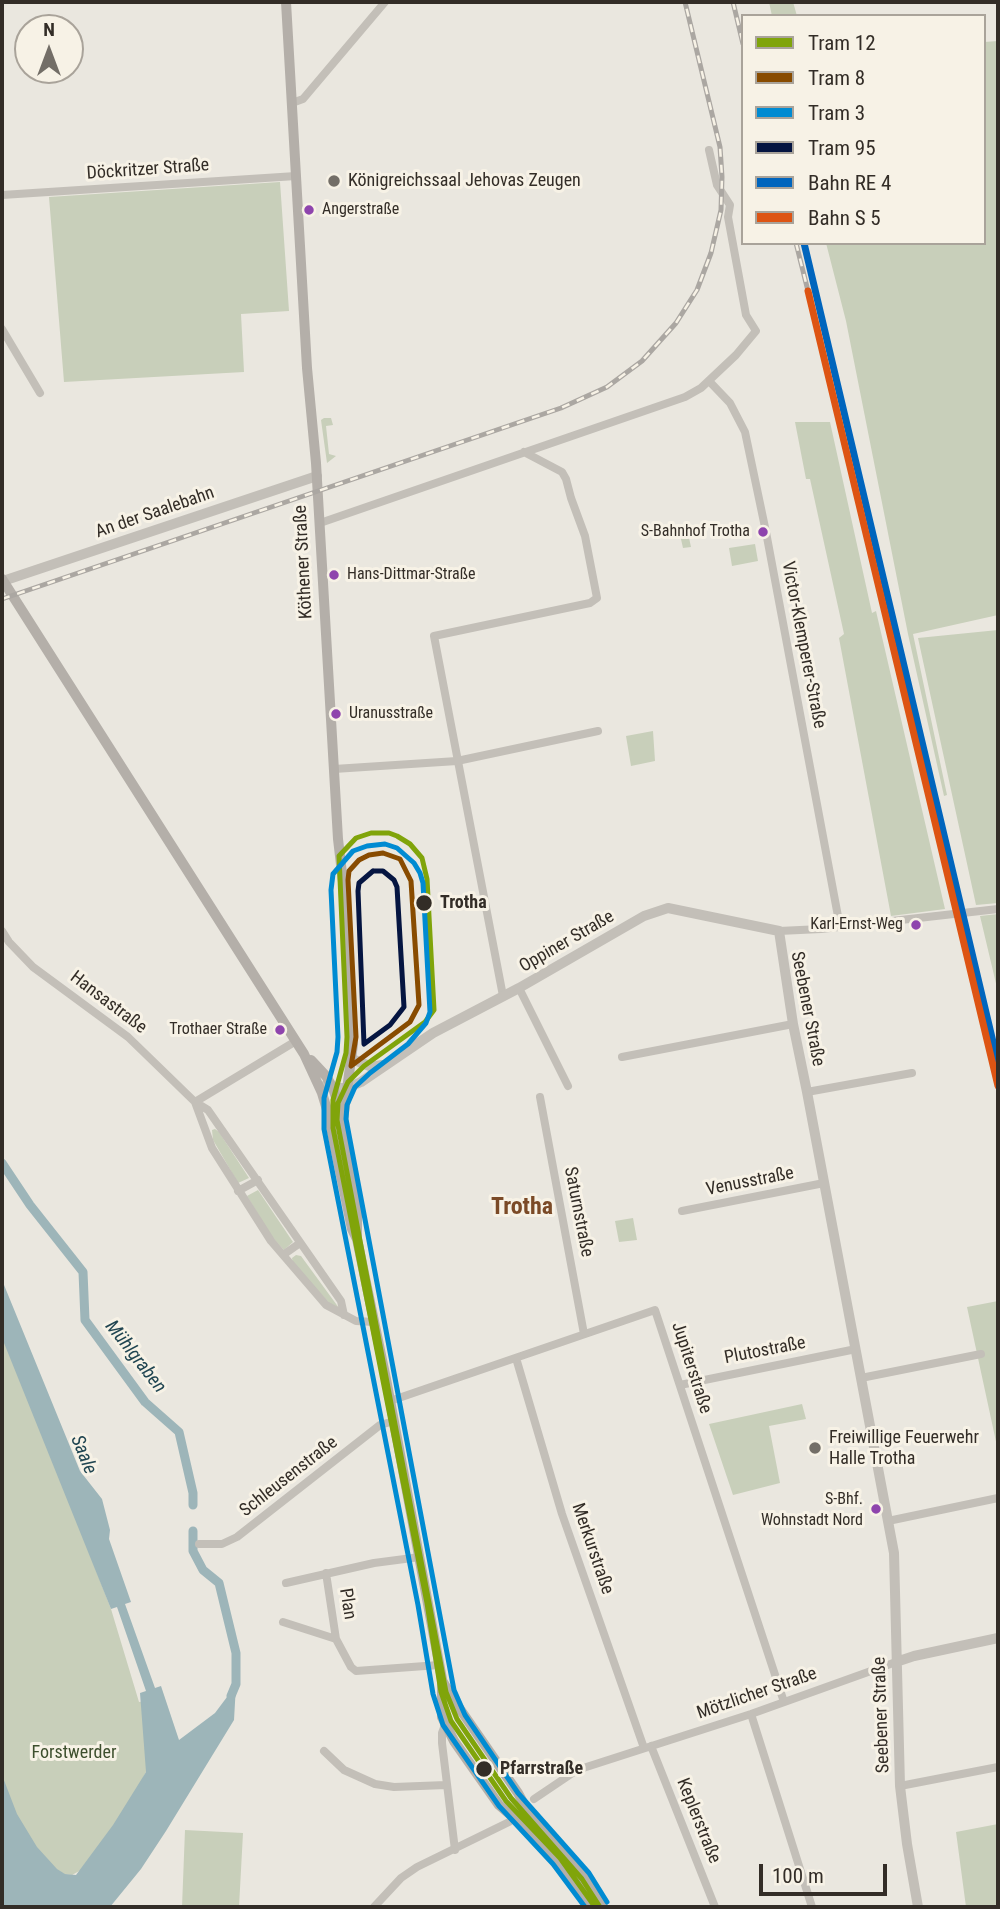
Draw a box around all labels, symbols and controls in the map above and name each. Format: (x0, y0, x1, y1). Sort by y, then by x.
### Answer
north arrow (14, 14, 84, 84)
legend (741, 14, 986, 245)
text: N (43, 18, 55, 41)
text: Tram 12 (808, 31, 876, 55)
text: Tram 8 (808, 66, 865, 90)
text: Tram 3 (808, 101, 865, 125)
text: Tram 95 (808, 136, 876, 160)
street label: Döckritzer Straße (86, 155, 210, 185)
place label: Königreichssaal Jehovas Zeugen (348, 170, 581, 192)
text: Bahn RE 4 (808, 171, 891, 195)
marker: Königreichssaal Jehovas Zeugen (326, 173, 342, 189)
place label: Angerstraße (322, 200, 399, 220)
marker: Angerstraße (302, 203, 316, 217)
text: Bahn S 5 (808, 206, 881, 230)
street label: An der Saalebahn (93, 483, 217, 543)
street label: Köthener Straße (290, 504, 318, 620)
place label: S-Bahnhof Trotha (641, 522, 750, 542)
marker: S-Bahnhof Trotha (756, 525, 770, 539)
street label: Victor-Klemperer-Straße (776, 560, 830, 730)
place label: Hans-Dittmar-Straße (347, 565, 476, 585)
marker: Hans-Dittmar-Straße (327, 568, 341, 582)
place label: Uranusstraße (349, 704, 433, 724)
marker: Uranusstraße (329, 707, 343, 721)
place label: Trotha (440, 892, 487, 914)
marker: Trotha (414, 893, 434, 913)
street label: Oppiner Straße (516, 906, 618, 978)
place label: Karl-Ernst-Weg (810, 915, 903, 935)
marker: Karl-Ernst-Weg (909, 918, 923, 932)
street label: Seebener Straße (785, 950, 829, 1068)
street label: Hansastraße (65, 967, 151, 1039)
place label: Trothaer Straße (169, 1020, 267, 1040)
marker: Trothaer Straße (273, 1023, 287, 1037)
street label: Venusstraße (704, 1163, 796, 1201)
street label: Saturnstraße (559, 1165, 597, 1259)
district label: Trotha (491, 1194, 553, 1222)
water label: Mühlgraben (100, 1316, 170, 1398)
street label: Jupiterstraße (666, 1320, 716, 1416)
street label: Plutostraße (723, 1333, 807, 1369)
place label: Freiwillige Feuerwehr Halle Trotha (829, 1427, 979, 1470)
water label: Saale (65, 1432, 101, 1478)
street label: Schleusenstraße (236, 1432, 342, 1522)
marker: Freiwillige Feuerwehr Halle Trotha (807, 1440, 823, 1456)
place label: S-Bhf. Wohnstadt Nord (761, 1490, 863, 1528)
street label: Merkurstraße (566, 1501, 618, 1597)
marker: S-Bhf. Wohnstadt Nord (869, 1502, 883, 1516)
street label: Plan (334, 1587, 360, 1621)
street label: Seebener Straße (869, 1656, 895, 1774)
street label: Mötzlicher Straße (694, 1663, 820, 1725)
park label: Forstwerder (32, 1742, 116, 1764)
place label: Pfarrstraße (500, 1758, 583, 1780)
marker: Pfarrstraße (474, 1759, 494, 1779)
street label: Keplerstraße (671, 1775, 725, 1867)
scale bar (762, 1850, 890, 1894)
text: 100 m (772, 1864, 824, 1888)

